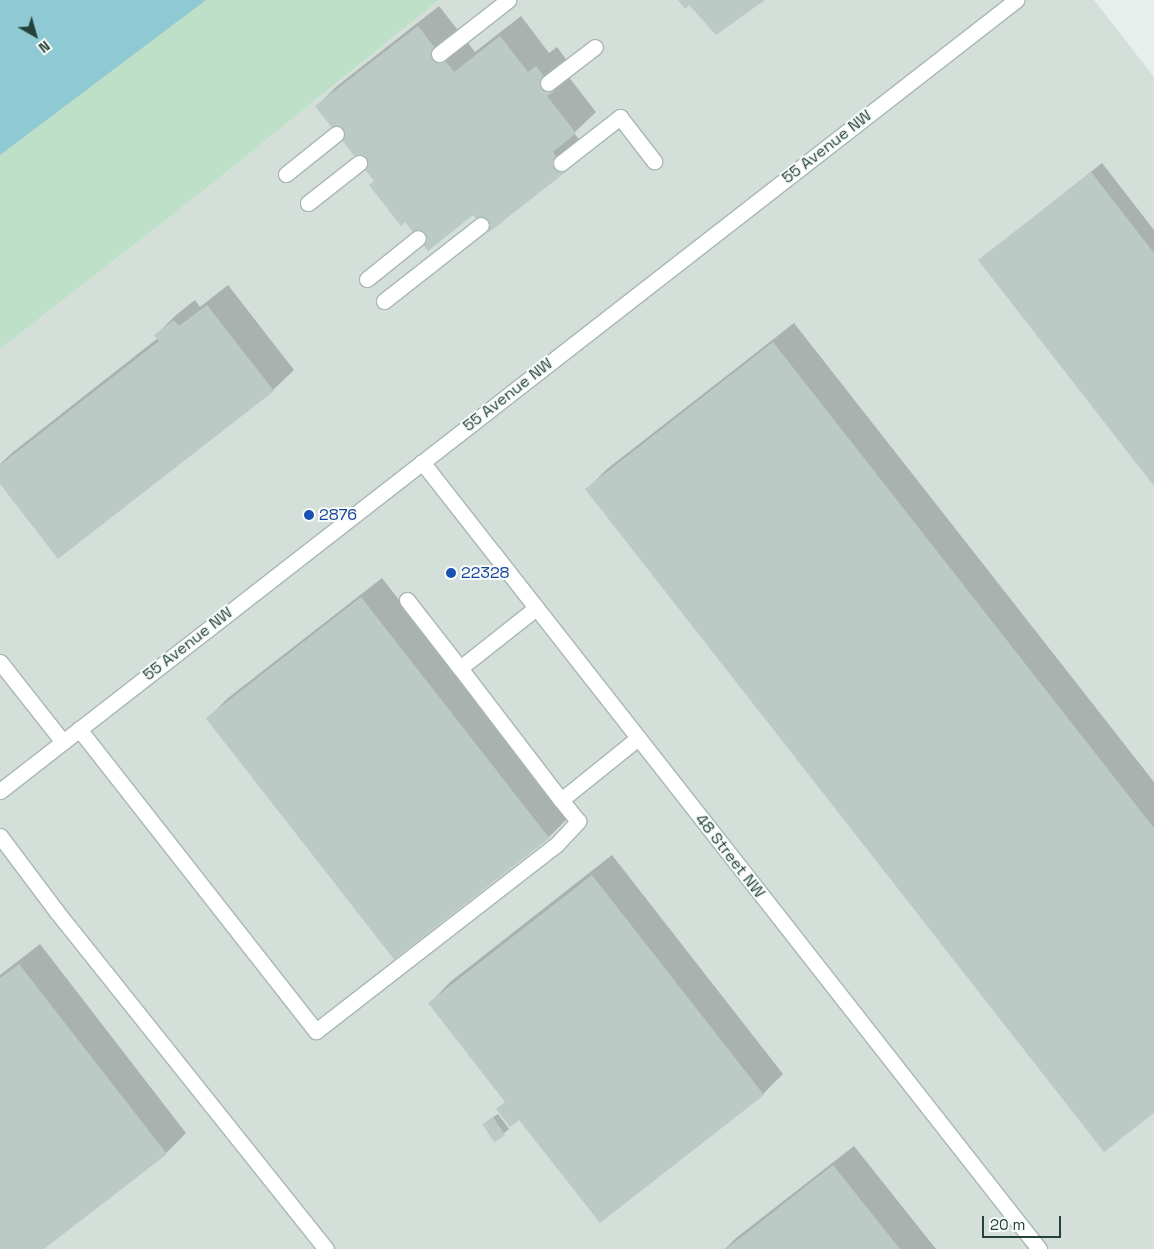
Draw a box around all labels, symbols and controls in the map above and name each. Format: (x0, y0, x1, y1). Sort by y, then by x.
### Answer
north arrow (10, 10, 60, 60)
text: N (35, 37, 53, 57)
street label: 55 Avenue NW (778, 106, 876, 188)
street label: 55 Avenue NW (459, 354, 557, 436)
place label: 2876 (319, 505, 357, 525)
marker: 2876 (303, 509, 315, 521)
place label: 22328 (461, 563, 510, 583)
marker: 22328 (445, 567, 457, 579)
street label: 55 Avenue NW (139, 603, 237, 685)
street label: 48 Street NW (691, 810, 769, 902)
scale bar (984, 1206, 1063, 1238)
text: 20 m (990, 1215, 1025, 1234)

